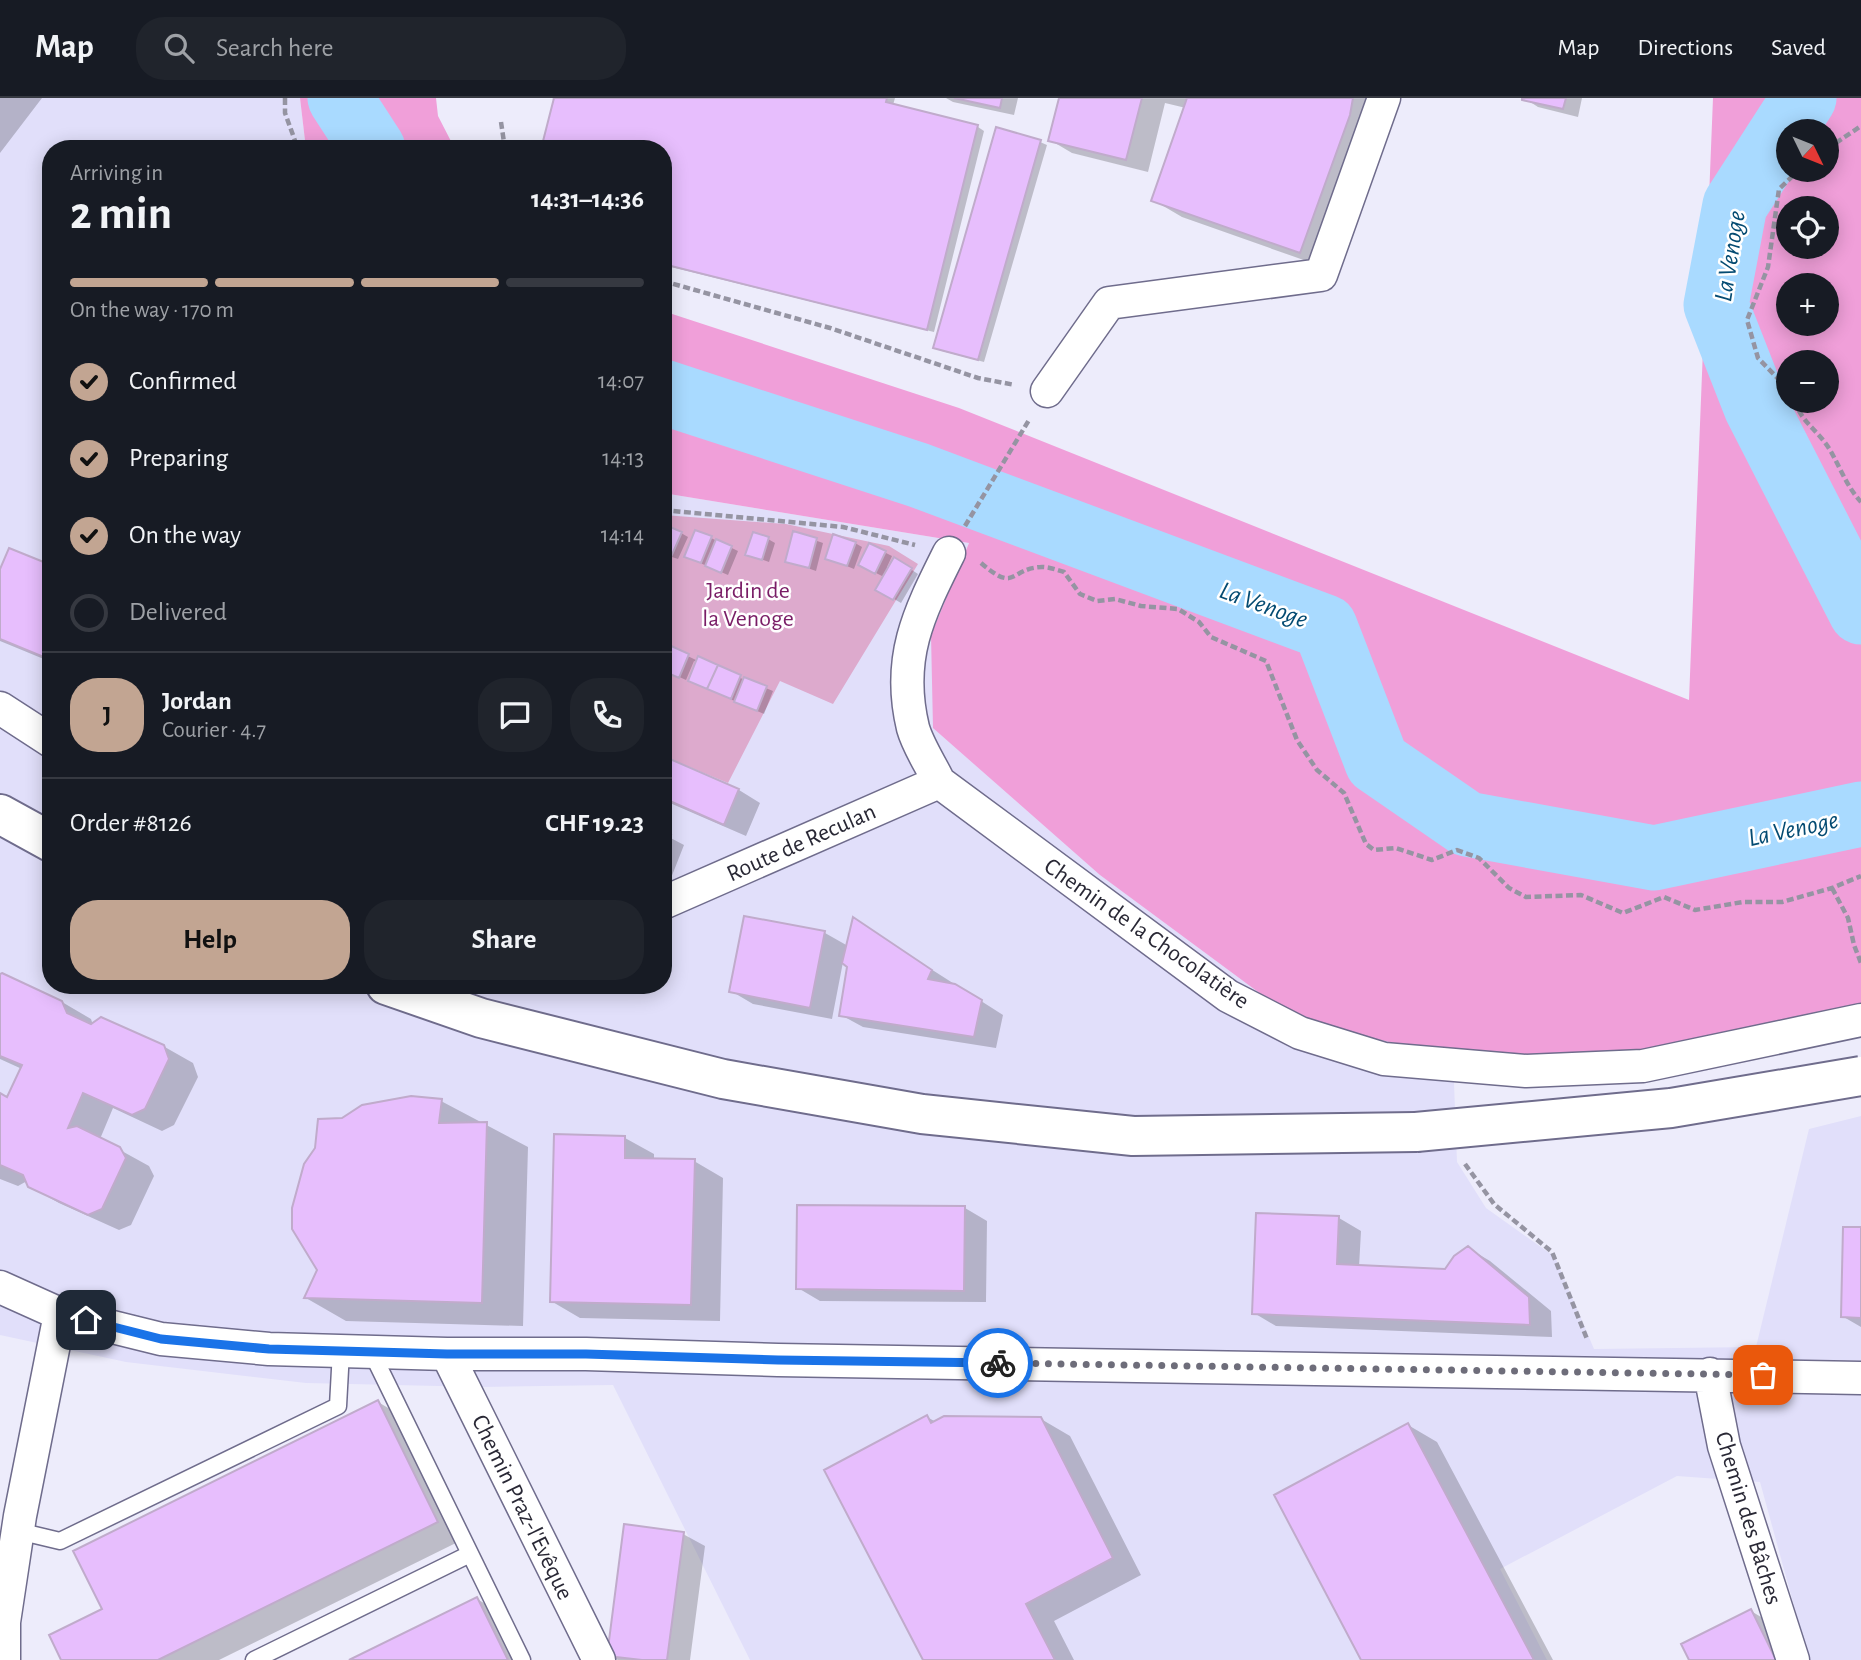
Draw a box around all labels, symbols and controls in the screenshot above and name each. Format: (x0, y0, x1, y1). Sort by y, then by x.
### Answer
search box (136, 17, 626, 80)
icon: search (160, 29, 198, 67)
text: Map (35, 31, 94, 64)
text: Search here (216, 35, 334, 61)
text: Map (1557, 36, 1599, 60)
text: Directions (1637, 36, 1733, 60)
text: Saved (1771, 36, 1826, 60)
north arrow (1776, 119, 1839, 182)
map controls (1776, 119, 1839, 413)
text: Arriving in (70, 162, 163, 185)
text: 14:31–14:36 (531, 186, 644, 212)
text: 2 min (70, 191, 172, 237)
button: locate (1776, 196, 1839, 259)
water label: La Venoge (1710, 209, 1750, 303)
button: + (1776, 273, 1839, 336)
text: On the way · 170 m (70, 299, 234, 322)
button: − (1776, 350, 1839, 413)
icon: check (70, 363, 108, 401)
text: Confirmed (129, 368, 237, 394)
text: 14:07 (598, 370, 644, 393)
icon: check (70, 440, 108, 478)
text: Preparing (129, 445, 228, 471)
text: 14:13 (602, 447, 644, 470)
icon: check (70, 517, 108, 555)
text: On the way (129, 522, 241, 548)
text: 14:14 (601, 524, 644, 547)
water label: La Venoge (1216, 577, 1311, 633)
park label: Jardin de la Venoge (702, 579, 794, 631)
text: Delivered (129, 599, 227, 625)
button: chat (478, 678, 552, 752)
button: phone (570, 678, 644, 752)
text: Jordan (162, 688, 232, 714)
text: J (103, 702, 111, 728)
text: Courier · 4.7 (162, 719, 266, 742)
street label: Route de Reculan (723, 799, 880, 887)
water label: La Venoge (1746, 807, 1841, 851)
text: Order #8126 (70, 810, 192, 836)
text: CHF 19.23 (545, 810, 644, 836)
street label: Chemin de la Chocolatière (1040, 854, 1253, 1014)
button: Help (70, 900, 350, 980)
button: Share (364, 900, 644, 980)
pin (56, 1290, 116, 1350)
icon: home (67, 1301, 105, 1339)
courier (963, 1328, 1033, 1398)
icon: bike (979, 1344, 1017, 1382)
pin (1733, 1345, 1793, 1405)
icon: bag (1744, 1356, 1782, 1394)
street label: Chemin Praz-l'Evêque (467, 1411, 577, 1604)
street label: Chemin des Bâches (1710, 1429, 1786, 1608)

